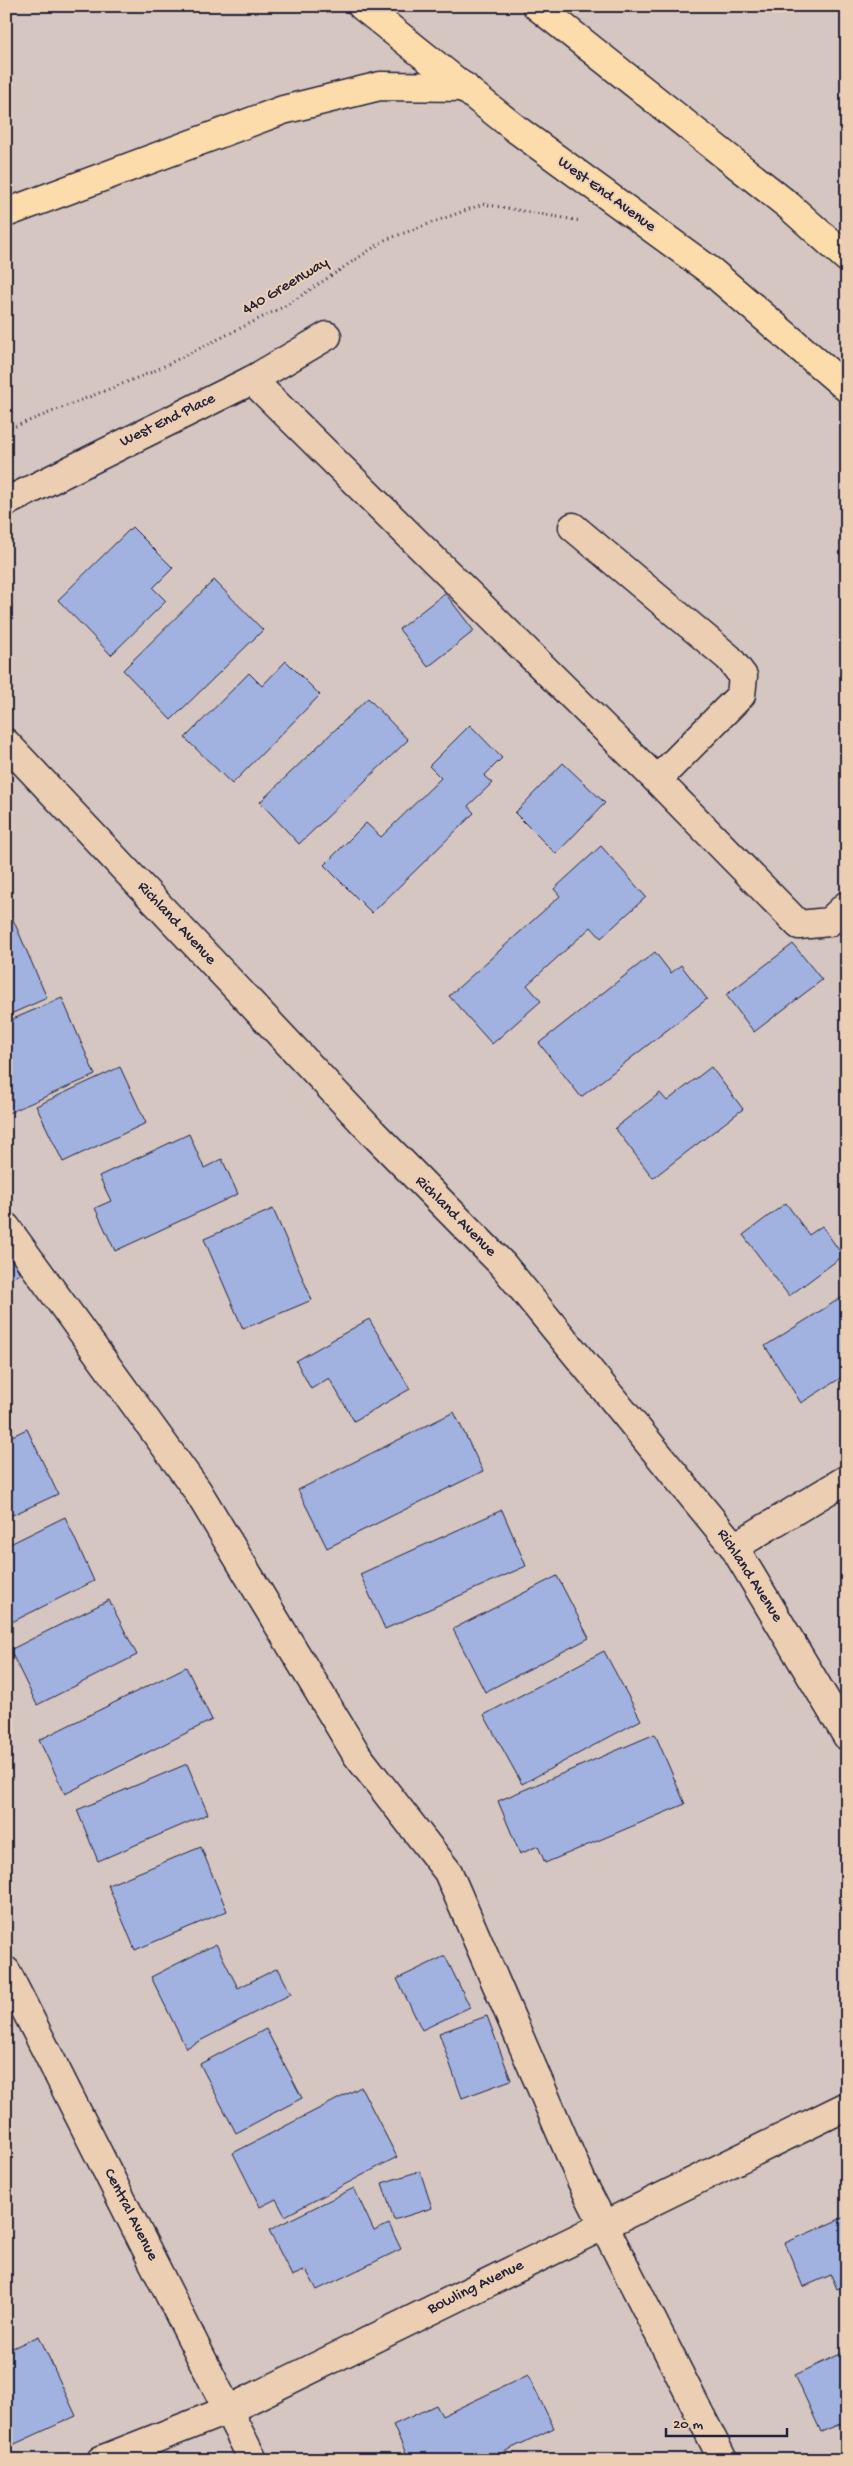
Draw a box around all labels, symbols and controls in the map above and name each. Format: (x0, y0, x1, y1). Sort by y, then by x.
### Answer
street label: West End Avenue (553, 153, 659, 237)
street label: 440 Greenway (240, 254, 333, 320)
street label: West End Place (117, 389, 219, 452)
street label: Richland Avenue (133, 878, 220, 970)
street label: Richland Avenue (410, 1172, 500, 1262)
street label: Richland Avenue (712, 1526, 787, 1627)
street label: Central Avenue (99, 2166, 162, 2265)
street label: Bowling Avenue (424, 2256, 528, 2320)
scale bar (666, 2406, 787, 2438)
text: 20 m (673, 2416, 703, 2434)

